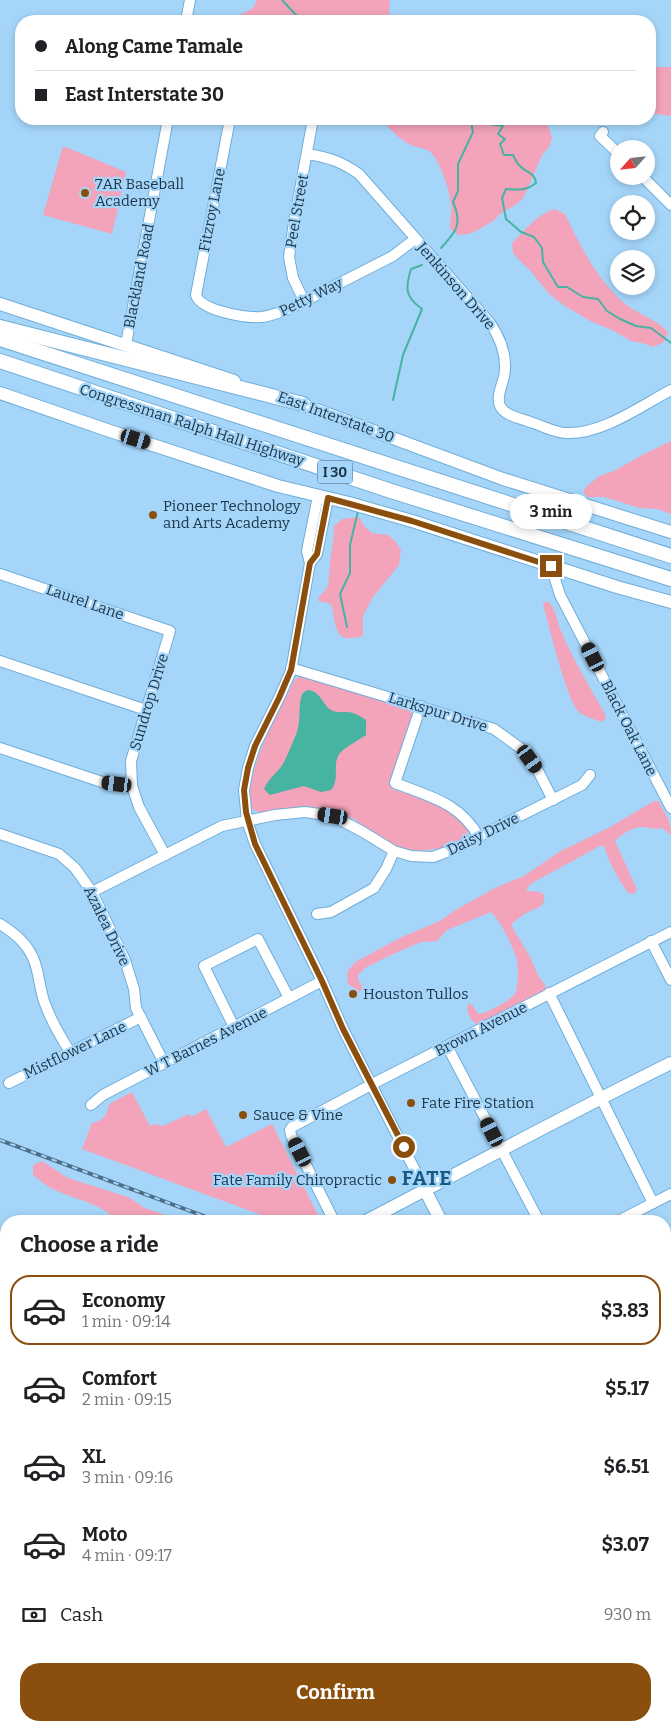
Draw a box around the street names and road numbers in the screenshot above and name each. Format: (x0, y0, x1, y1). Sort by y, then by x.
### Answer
street label: Fitzroy Lane (195, 167, 229, 253)
street label: Peel Street (282, 172, 312, 249)
street label: Blackland Road (120, 222, 158, 330)
street label: Jenkinson Drive (412, 238, 499, 333)
street label: Petty Way (276, 274, 346, 320)
street label: Congressman Ralph Hall Highway (77, 380, 307, 470)
street label: East Interstate 30 (275, 388, 397, 446)
road number: I 30 (318, 461, 352, 484)
street label: Laurel Lane (44, 580, 126, 624)
street label: Sundrop Drive (126, 651, 172, 753)
street label: Black Oak Lane (597, 677, 661, 779)
street label: Larkspur Drive (386, 688, 490, 736)
street label: Daisy Drive (444, 809, 522, 859)
street label: Azalea Drive (80, 883, 134, 969)
street label: Brown Avenue (432, 998, 530, 1060)
street label: W T Barnes Avenue (142, 1003, 270, 1081)
street label: Mistflower Lane (21, 1017, 129, 1083)

